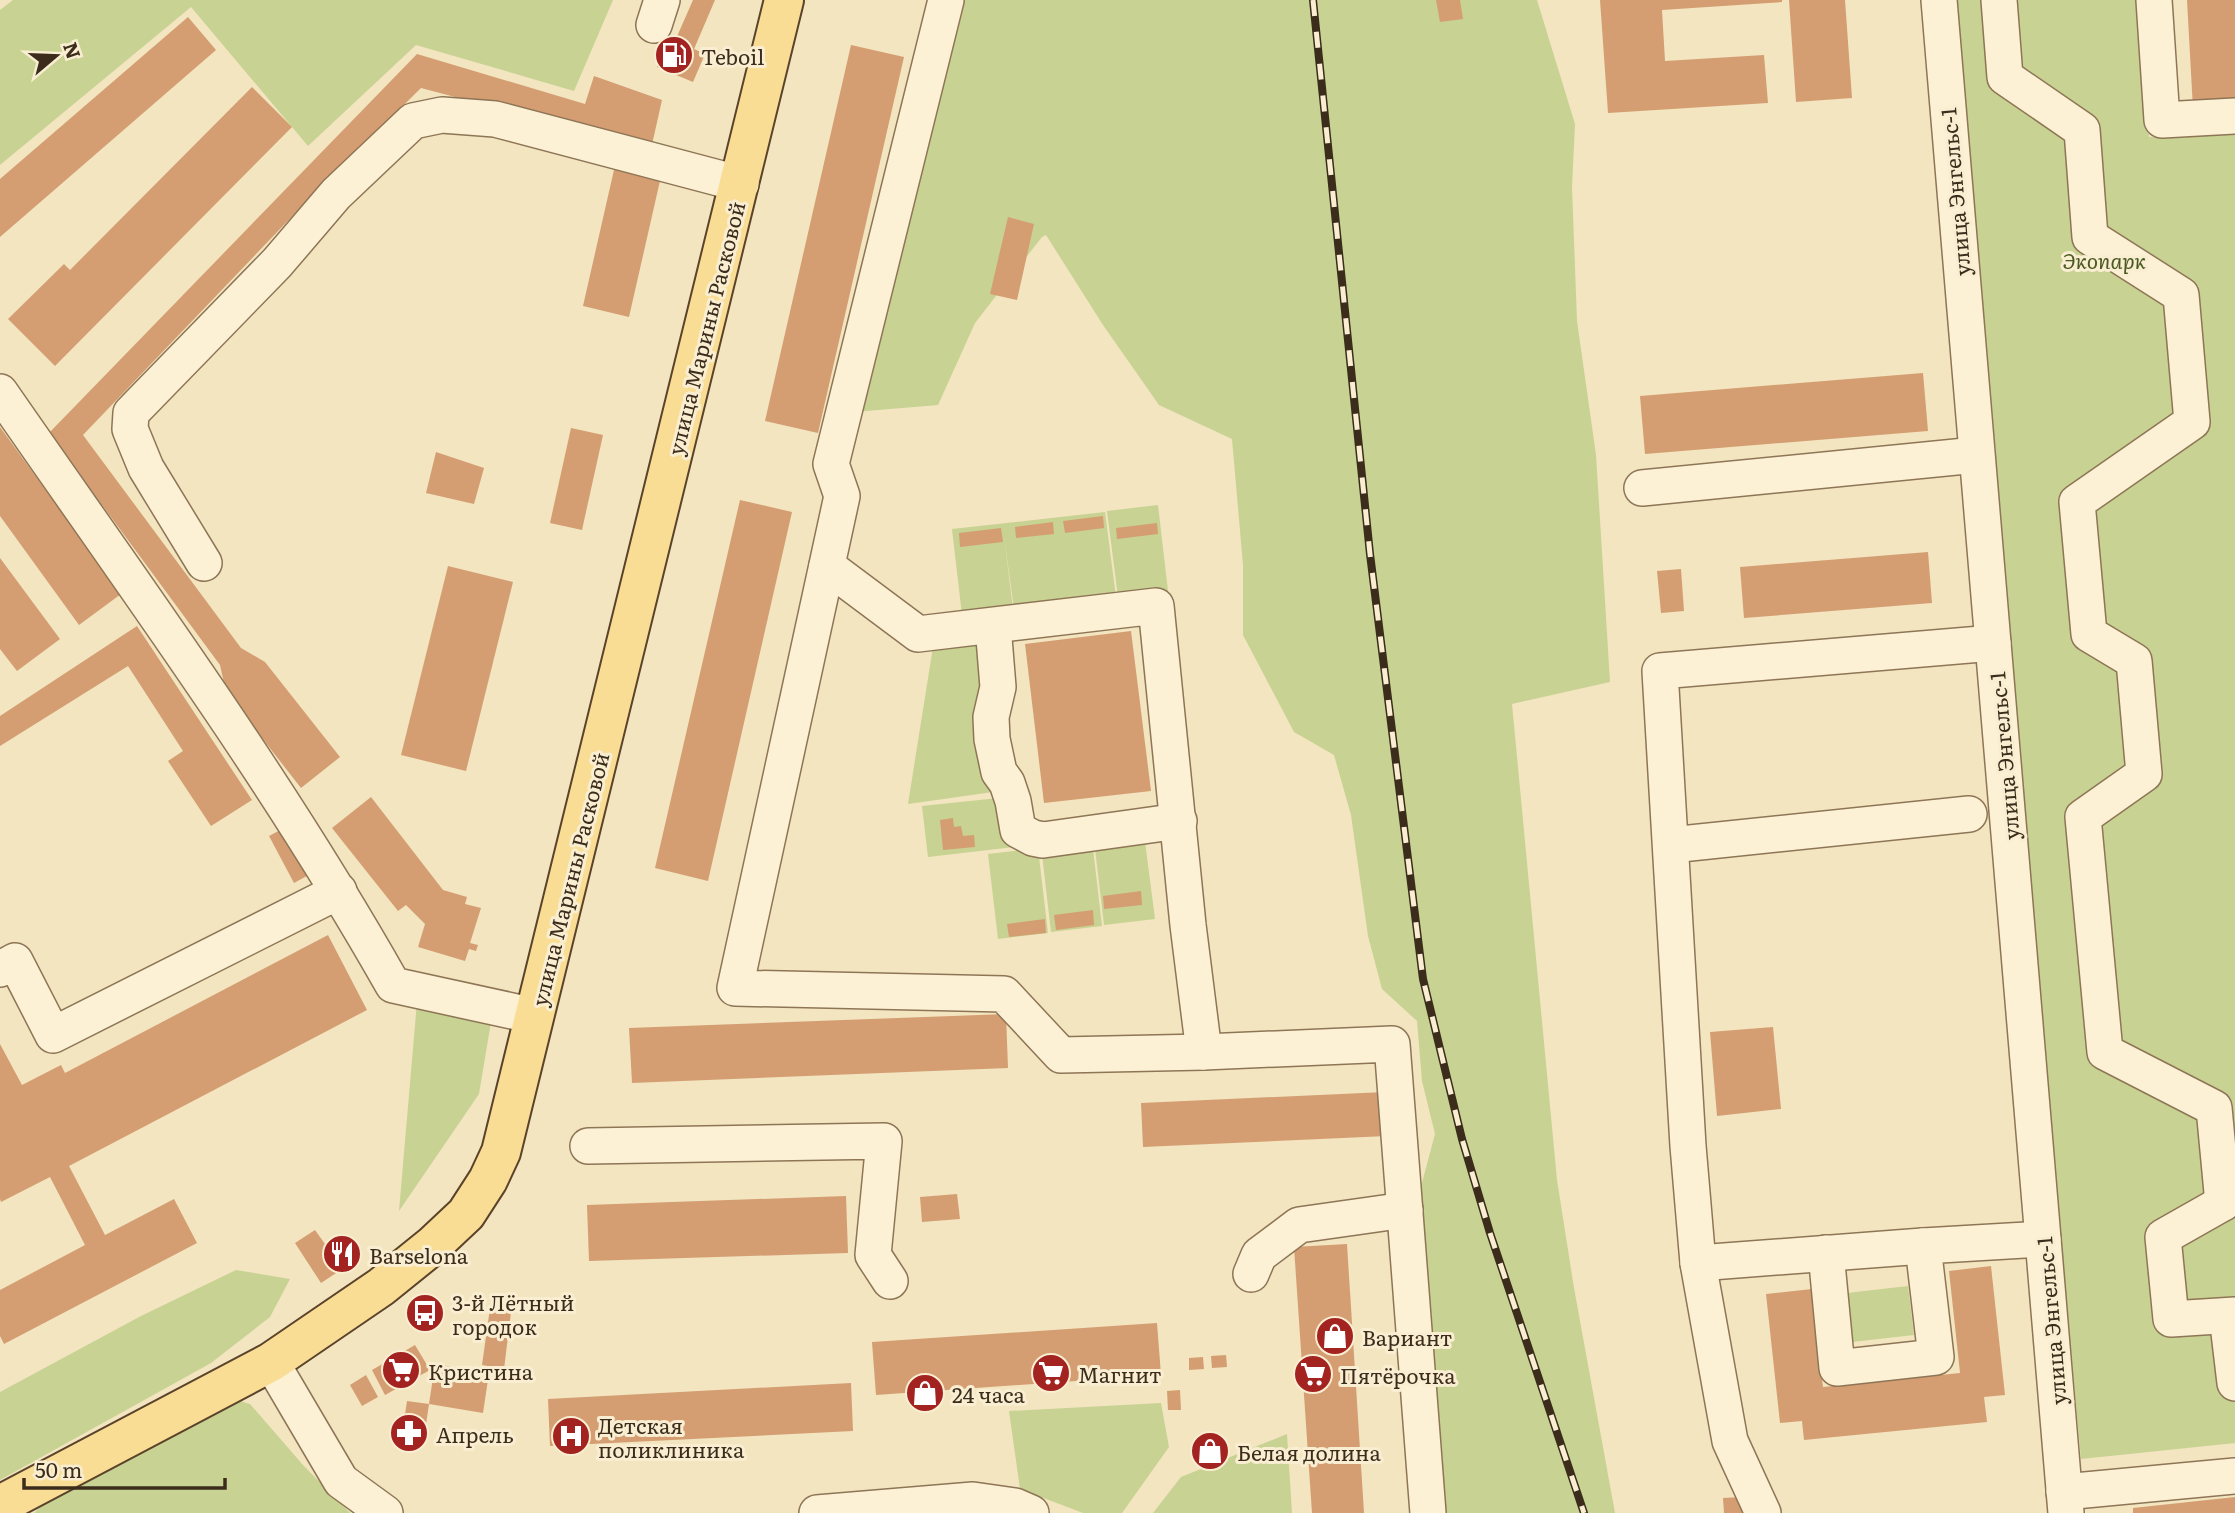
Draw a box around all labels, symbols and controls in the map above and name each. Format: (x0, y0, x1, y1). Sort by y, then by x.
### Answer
north arrow (21, 21, 91, 91)
fuel station icon: Teboil (653, 34, 695, 76)
text: N (57, 38, 89, 62)
place label: Teboil (701, 40, 764, 71)
street label: улица Энгельс-1 (1931, 106, 1977, 277)
street label: улица Марины Расковой (658, 198, 752, 458)
park label: Экопарк (2062, 244, 2147, 275)
street label: улица Энгельс-1 (1980, 670, 2026, 841)
street label: улица Марины Расковой (522, 749, 616, 1009)
restaurant icon: Barselona (321, 1233, 363, 1275)
street label: улица Энгельс-1 (2027, 1235, 2073, 1406)
place label: Barselona (369, 1239, 469, 1270)
place label: 3-й Лётный городок (452, 1286, 574, 1341)
bus stop icon: 3-й Лётный городок (404, 1292, 446, 1334)
shop icon: Вариант (1314, 1315, 1356, 1357)
place label: Вариант (1362, 1321, 1452, 1352)
supermarket icon: Кристина (380, 1349, 422, 1391)
supermarket icon: Магнит (1030, 1352, 1072, 1394)
supermarket icon: Пятёрочка (1292, 1353, 1334, 1395)
place label: Кристина (428, 1355, 534, 1386)
place label: Магнит (1078, 1358, 1162, 1389)
place label: Пятёрочка (1340, 1359, 1456, 1390)
shop icon: 24 часа (904, 1372, 946, 1414)
place label: 24 часа (952, 1378, 1025, 1409)
place label: Детская поликлиника (598, 1409, 745, 1464)
pharmacy icon: Апрель (388, 1412, 430, 1454)
hospital icon: Детская поликлиника (550, 1415, 592, 1457)
place label: Апрель (436, 1418, 514, 1449)
shop icon: Белая долина (1189, 1430, 1231, 1472)
place label: Белая долина (1237, 1436, 1381, 1467)
scale bar (24, 1446, 226, 1490)
text: 50 m (35, 1453, 82, 1484)

